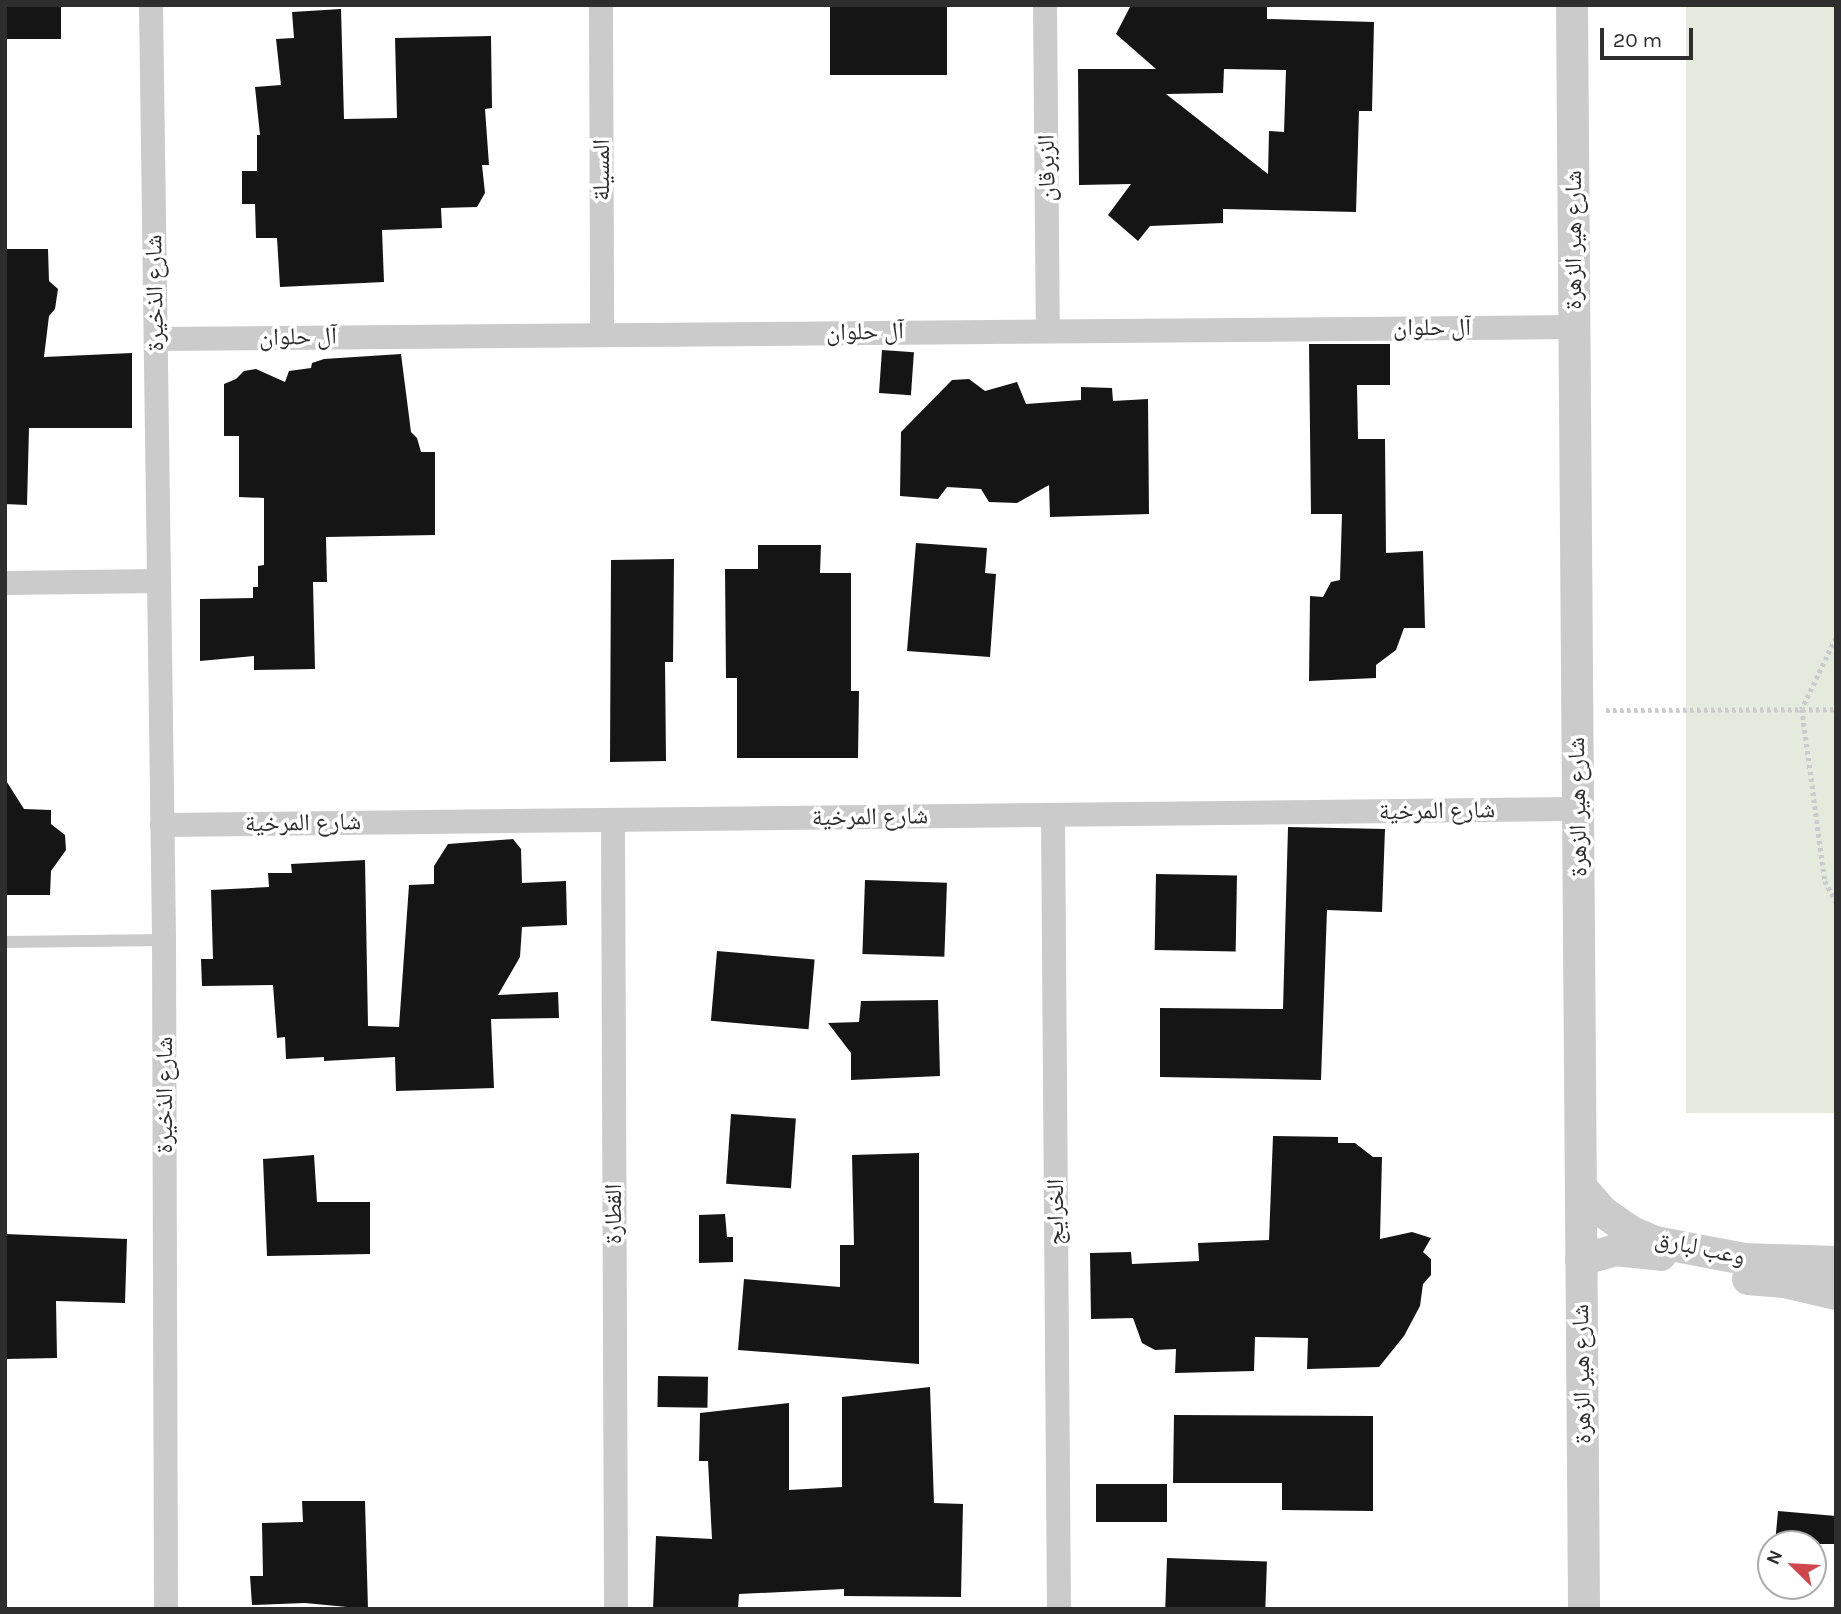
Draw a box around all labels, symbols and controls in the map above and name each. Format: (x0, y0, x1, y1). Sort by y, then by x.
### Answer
scale bar (1603, 14, 1696, 58)
text: 20 m (1613, 28, 1662, 52)
street label: الزبرقان (1032, 134, 1062, 202)
street label: المسيلة (588, 139, 616, 201)
street label: شارع هير الزهرة (1560, 170, 1588, 310)
street label: شارع الذخيرة (140, 234, 170, 352)
street label: آل حلوان (1393, 314, 1471, 342)
street label: آل حلوان (826, 317, 904, 347)
street label: آل حلوان (259, 322, 337, 352)
street label: شارع هير الزهرة (1562, 737, 1594, 877)
street label: شارع المرخية (1379, 796, 1495, 826)
street label: شارع المرخية (812, 802, 928, 832)
street label: شارع المرخية (245, 808, 361, 838)
street label: شارع الذخيرة (151, 1037, 179, 1153)
street label: الخرايج (1042, 1179, 1070, 1245)
street label: القطارة (600, 1184, 628, 1244)
street label: وعب لبارق (1652, 1224, 1748, 1272)
street label: شارع هير الزهرة (1566, 1304, 1598, 1444)
north arrow (1757, 1530, 1827, 1600)
text: N (1762, 1547, 1787, 1568)

